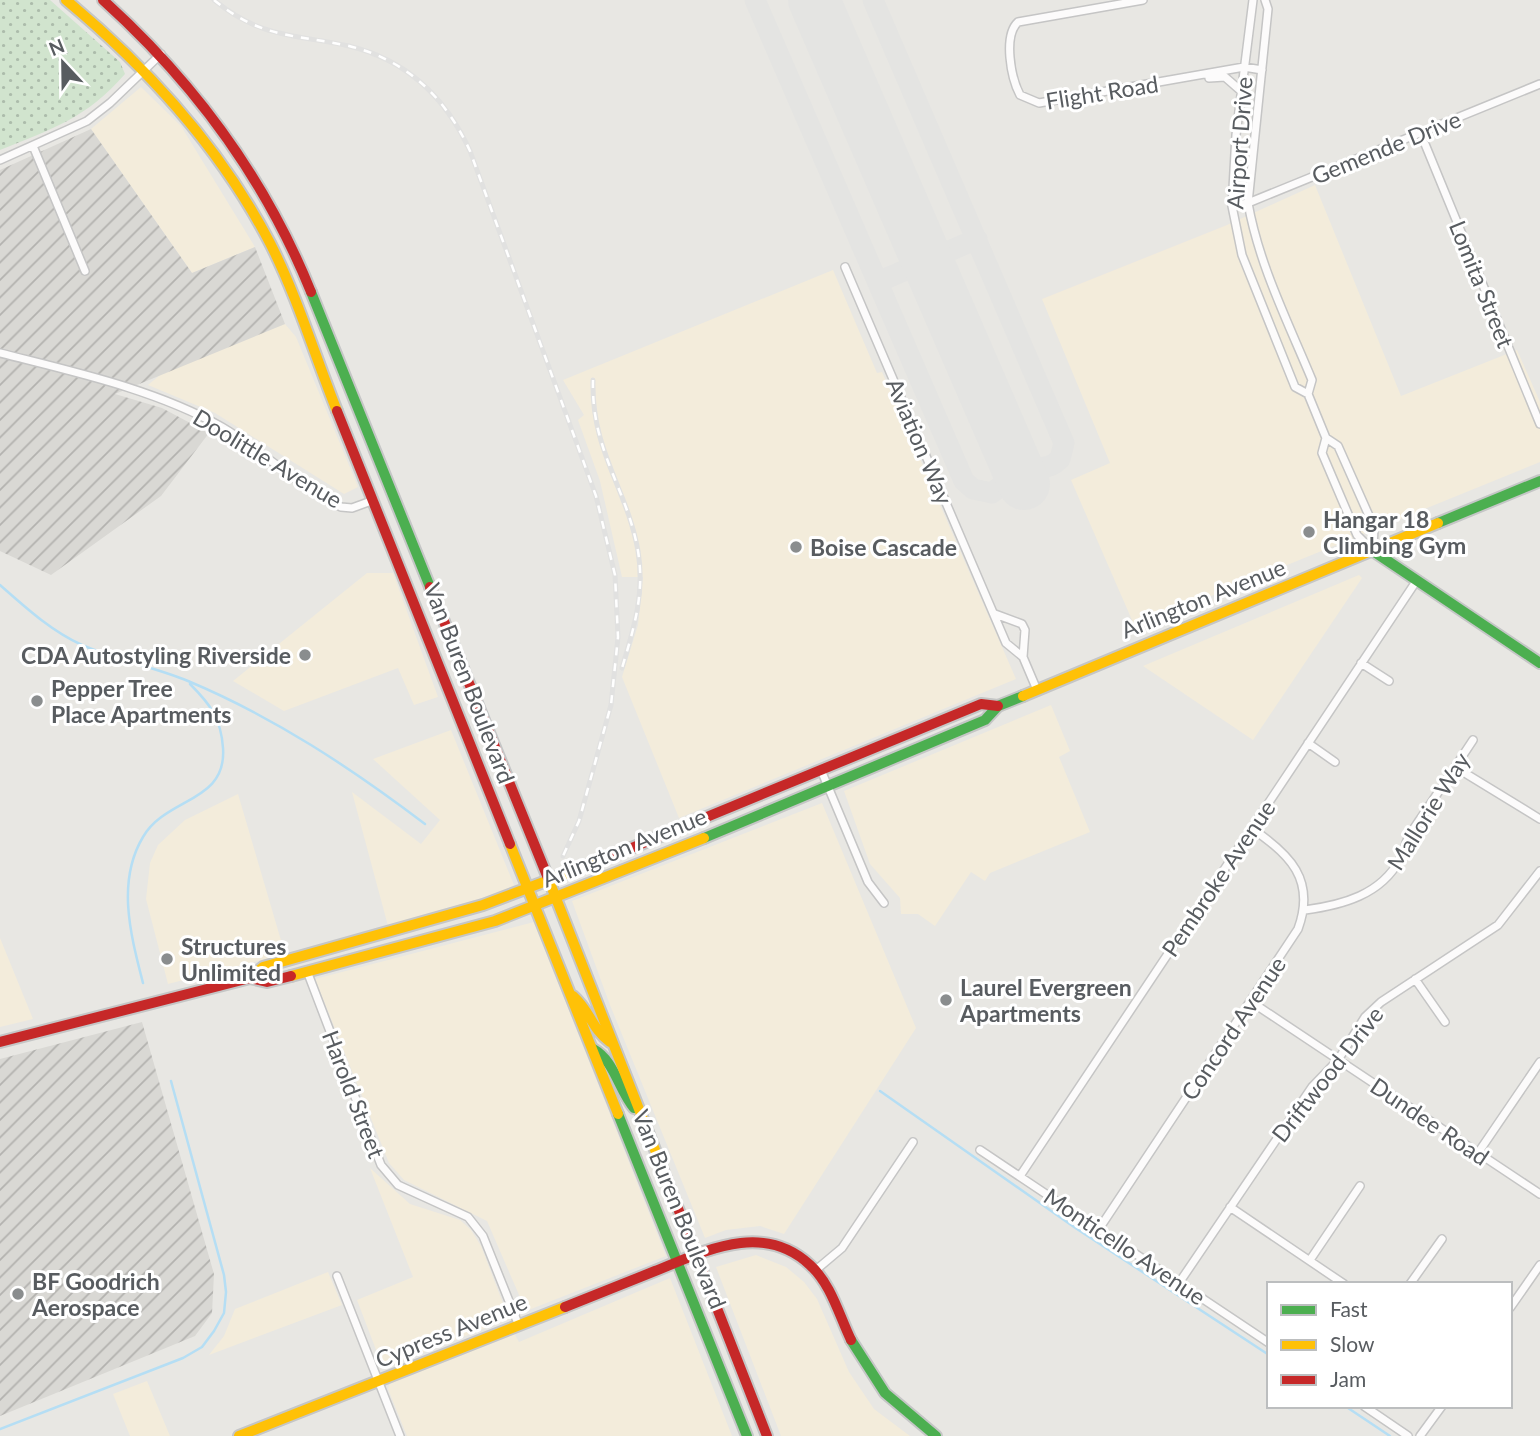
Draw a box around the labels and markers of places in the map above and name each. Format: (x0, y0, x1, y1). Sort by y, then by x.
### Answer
place label: Hangar 18 Climbing Gym (1323, 505, 1466, 559)
marker: Hangar 18 Climbing Gym (1301, 524, 1317, 540)
place label: Boise Cascade (810, 533, 957, 561)
marker: Boise Cascade (788, 539, 804, 555)
place label: CDA Autostyling Riverside (21, 641, 291, 669)
marker: CDA Autostyling Riverside (297, 647, 313, 663)
place label: Pepper Tree Place Apartments (51, 674, 231, 728)
marker: Pepper Tree Place Apartments (29, 693, 45, 709)
place label: Structures Unlimited (181, 932, 286, 986)
marker: Structures Unlimited (159, 951, 175, 967)
place label: Laurel Evergreen Apartments (959, 973, 1132, 1027)
marker: Laurel Evergreen Apartments (938, 992, 954, 1008)
place label: BF Goodrich Aerospace (31, 1267, 160, 1321)
marker: BF Goodrich Aerospace (10, 1286, 26, 1302)

